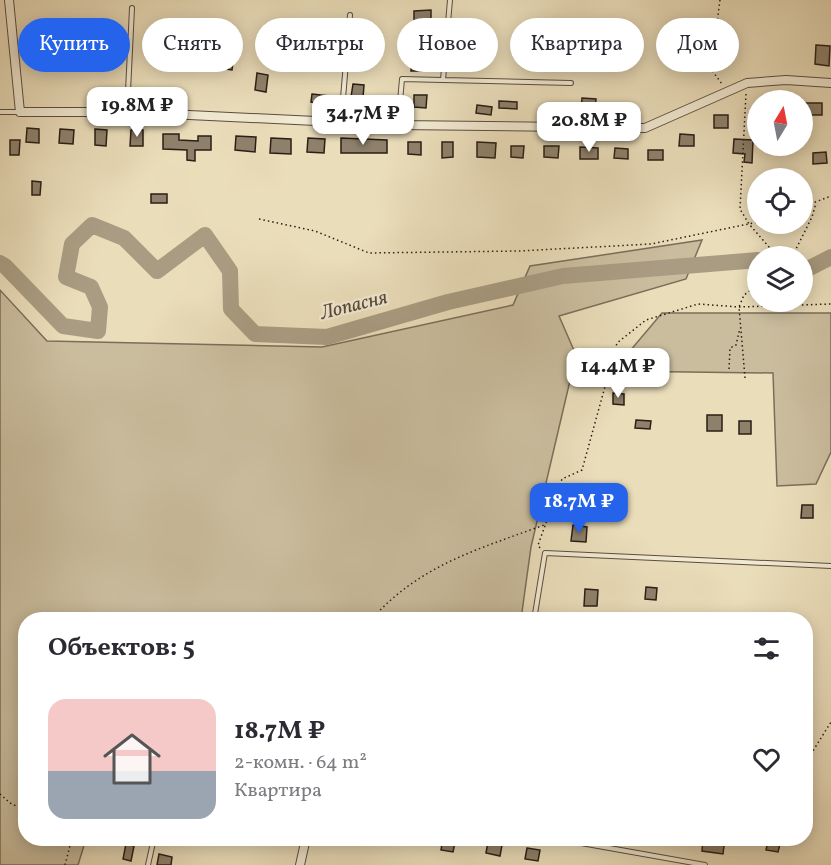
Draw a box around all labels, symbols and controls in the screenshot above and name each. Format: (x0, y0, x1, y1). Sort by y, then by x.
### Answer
chip: Купить (18, 18, 130, 72)
chip: Снять (142, 18, 243, 72)
chip: Фильтры (255, 18, 385, 72)
chip: Новое (397, 18, 498, 72)
chip: Квартира (510, 18, 644, 72)
chip: Дом (656, 18, 739, 72)
pin: 19.8M ₽ (82, 87, 192, 138)
north arrow (747, 90, 813, 156)
map controls (747, 90, 813, 312)
text: 19.8M ₽ (101, 92, 173, 120)
pin: 34.7M ₽ (308, 95, 418, 146)
text: 34.7M ₽ (326, 100, 400, 128)
pin: 20.8M ₽ (534, 102, 644, 153)
text: 20.8M ₽ (551, 107, 627, 135)
button: locate (747, 168, 813, 234)
button: layers (747, 246, 813, 312)
water label: Лопасня (316, 284, 391, 328)
pin: 14.4M ₽ (563, 348, 673, 399)
text: 14.4M ₽ (581, 353, 656, 381)
pin: 18.7M ₽ (524, 483, 634, 534)
text: 18.7M ₽ (544, 488, 614, 516)
text: Объектов: 5 (48, 630, 195, 666)
icon: filters (750, 632, 783, 665)
text: 18.7M ₽ (234, 713, 325, 749)
icon: home (96, 723, 168, 795)
icon: heart (750, 743, 783, 776)
text: 2-комн. · 64 m² (234, 749, 367, 777)
text: Квартира (234, 777, 322, 805)

